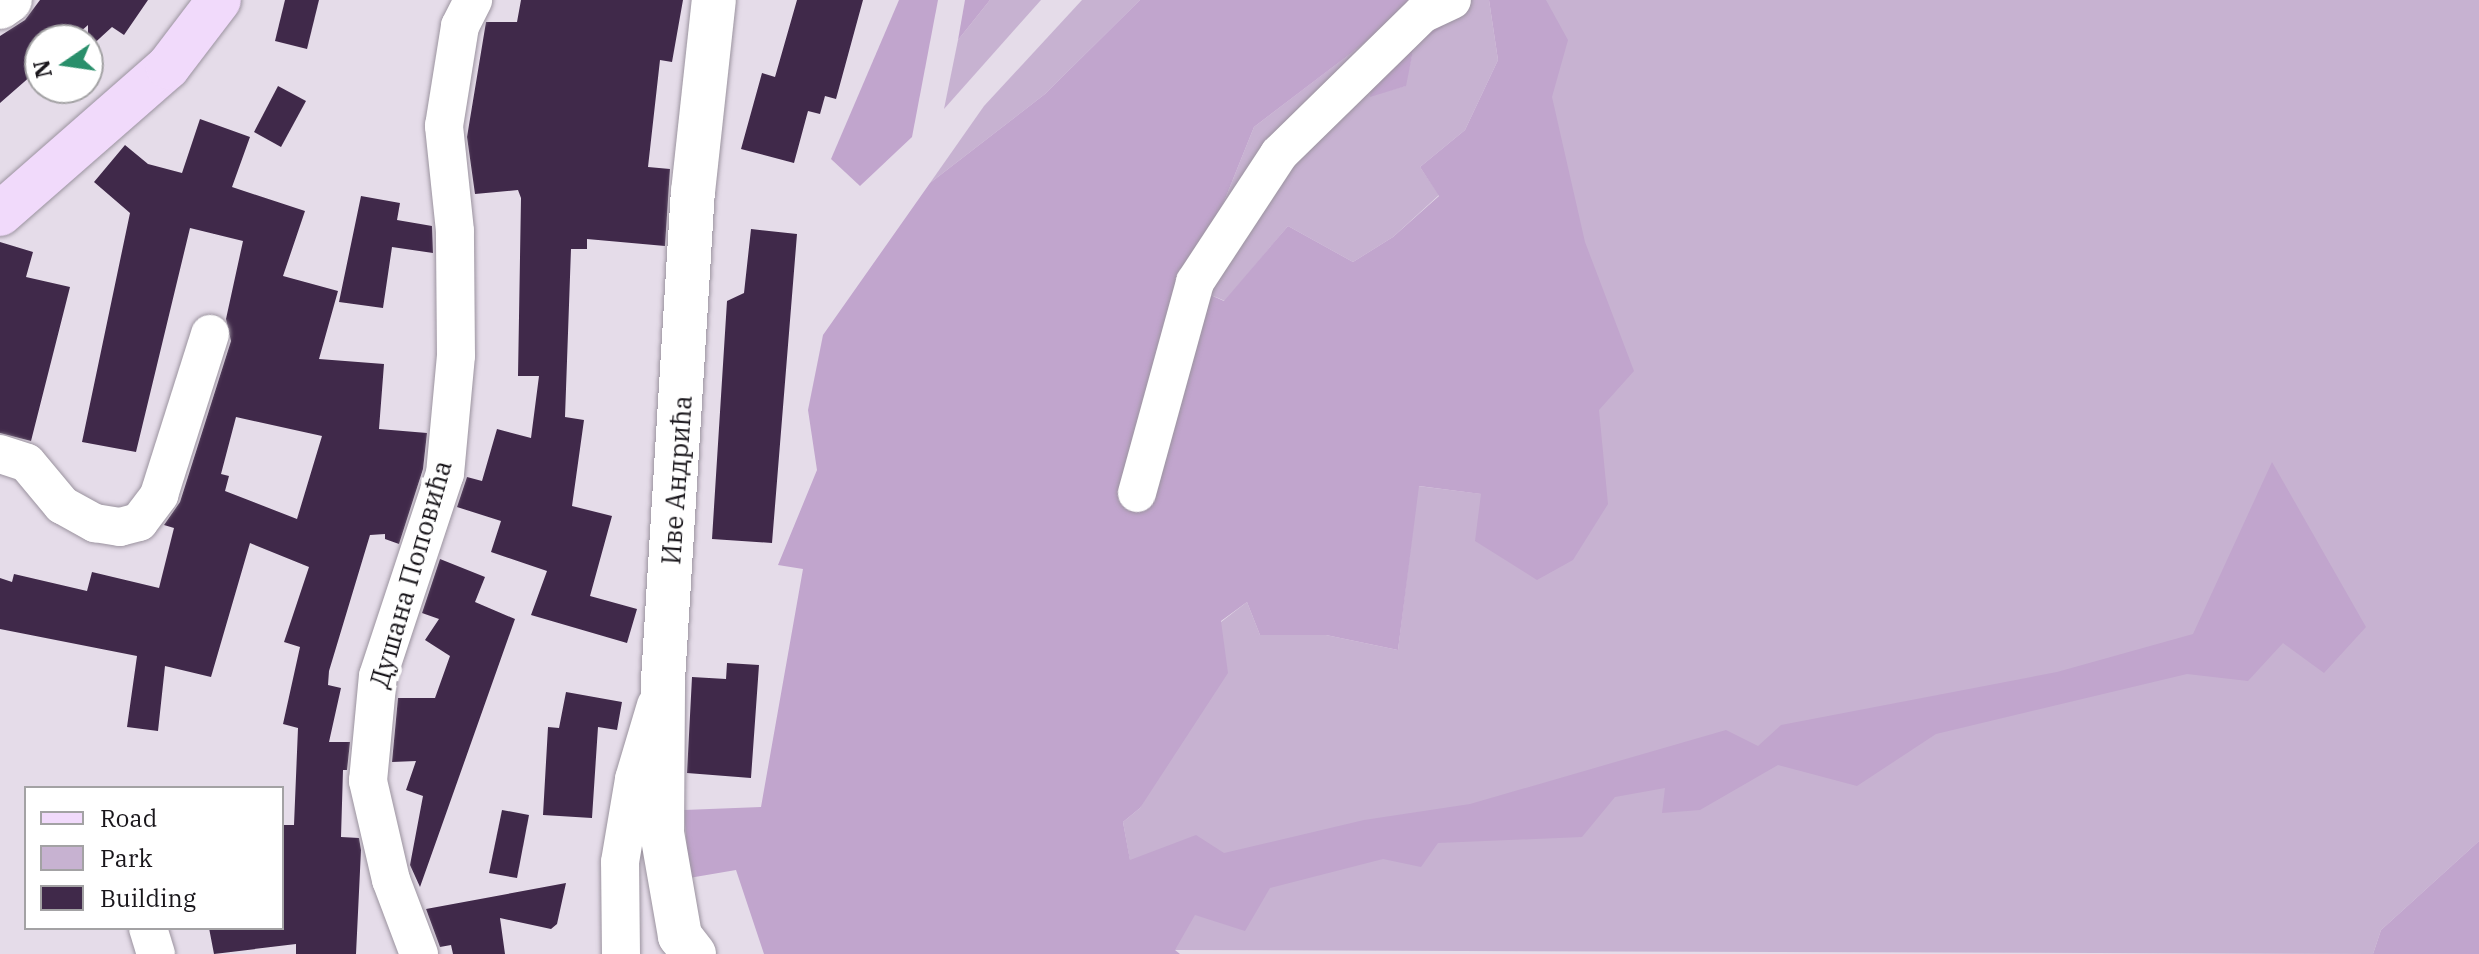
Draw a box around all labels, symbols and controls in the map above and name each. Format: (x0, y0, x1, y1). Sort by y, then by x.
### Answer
north arrow (24, 24, 104, 104)
text: N (26, 57, 58, 81)
street label: Иве Андрића (656, 394, 698, 566)
street label: Душана Поповића (364, 457, 458, 691)
legend (24, 786, 284, 930)
text: Road (100, 802, 157, 834)
text: Park (100, 842, 152, 874)
text: Building (100, 882, 196, 914)

